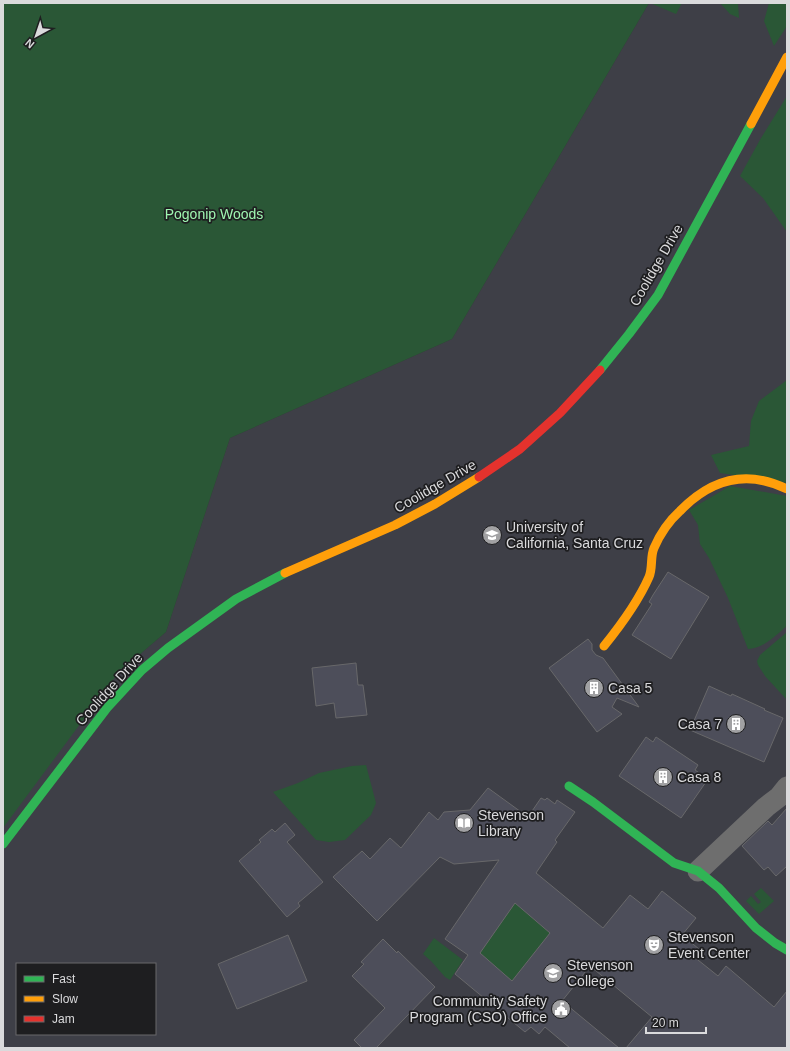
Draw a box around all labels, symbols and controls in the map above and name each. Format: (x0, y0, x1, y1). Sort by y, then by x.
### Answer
north arrow (16, 16, 56, 56)
text: N (23, 36, 36, 51)
park label: Pogonip Woods (165, 206, 263, 222)
street label: Coolidge Drive (626, 221, 686, 309)
street label: Coolidge Drive (391, 456, 479, 516)
place label: University of California, Santa Cruz (506, 519, 643, 551)
school or university icon: University of California, Santa Cruz (481, 524, 503, 546)
street label: Coolidge Drive (72, 649, 146, 728)
building icon: Casa 5 (583, 677, 605, 699)
place label: Casa 5 (608, 680, 653, 696)
building icon: Casa 7 (725, 713, 747, 735)
place label: Casa 7 (678, 716, 722, 732)
building icon: Casa 8 (652, 766, 674, 788)
place label: Casa 8 (677, 769, 722, 785)
place label: Stevenson Library (478, 807, 544, 839)
library icon: Stevenson Library (453, 812, 475, 834)
place label: Stevenson Event Center (668, 929, 750, 961)
theatre icon: Stevenson Event Center (643, 934, 665, 956)
place label: Stevenson College (567, 957, 633, 989)
school or university icon: Stevenson College (542, 962, 564, 984)
legend (16, 963, 156, 1035)
text: Fast (52, 972, 76, 986)
text: Slow (52, 992, 78, 1006)
place label: Community Safety Program (CSO) Office (410, 993, 547, 1025)
public building icon: Community Safety Program (CSO) Office (550, 998, 572, 1020)
scale bar (646, 1009, 706, 1035)
text: Jam (52, 1012, 75, 1026)
text: 20 m (652, 1016, 679, 1030)

